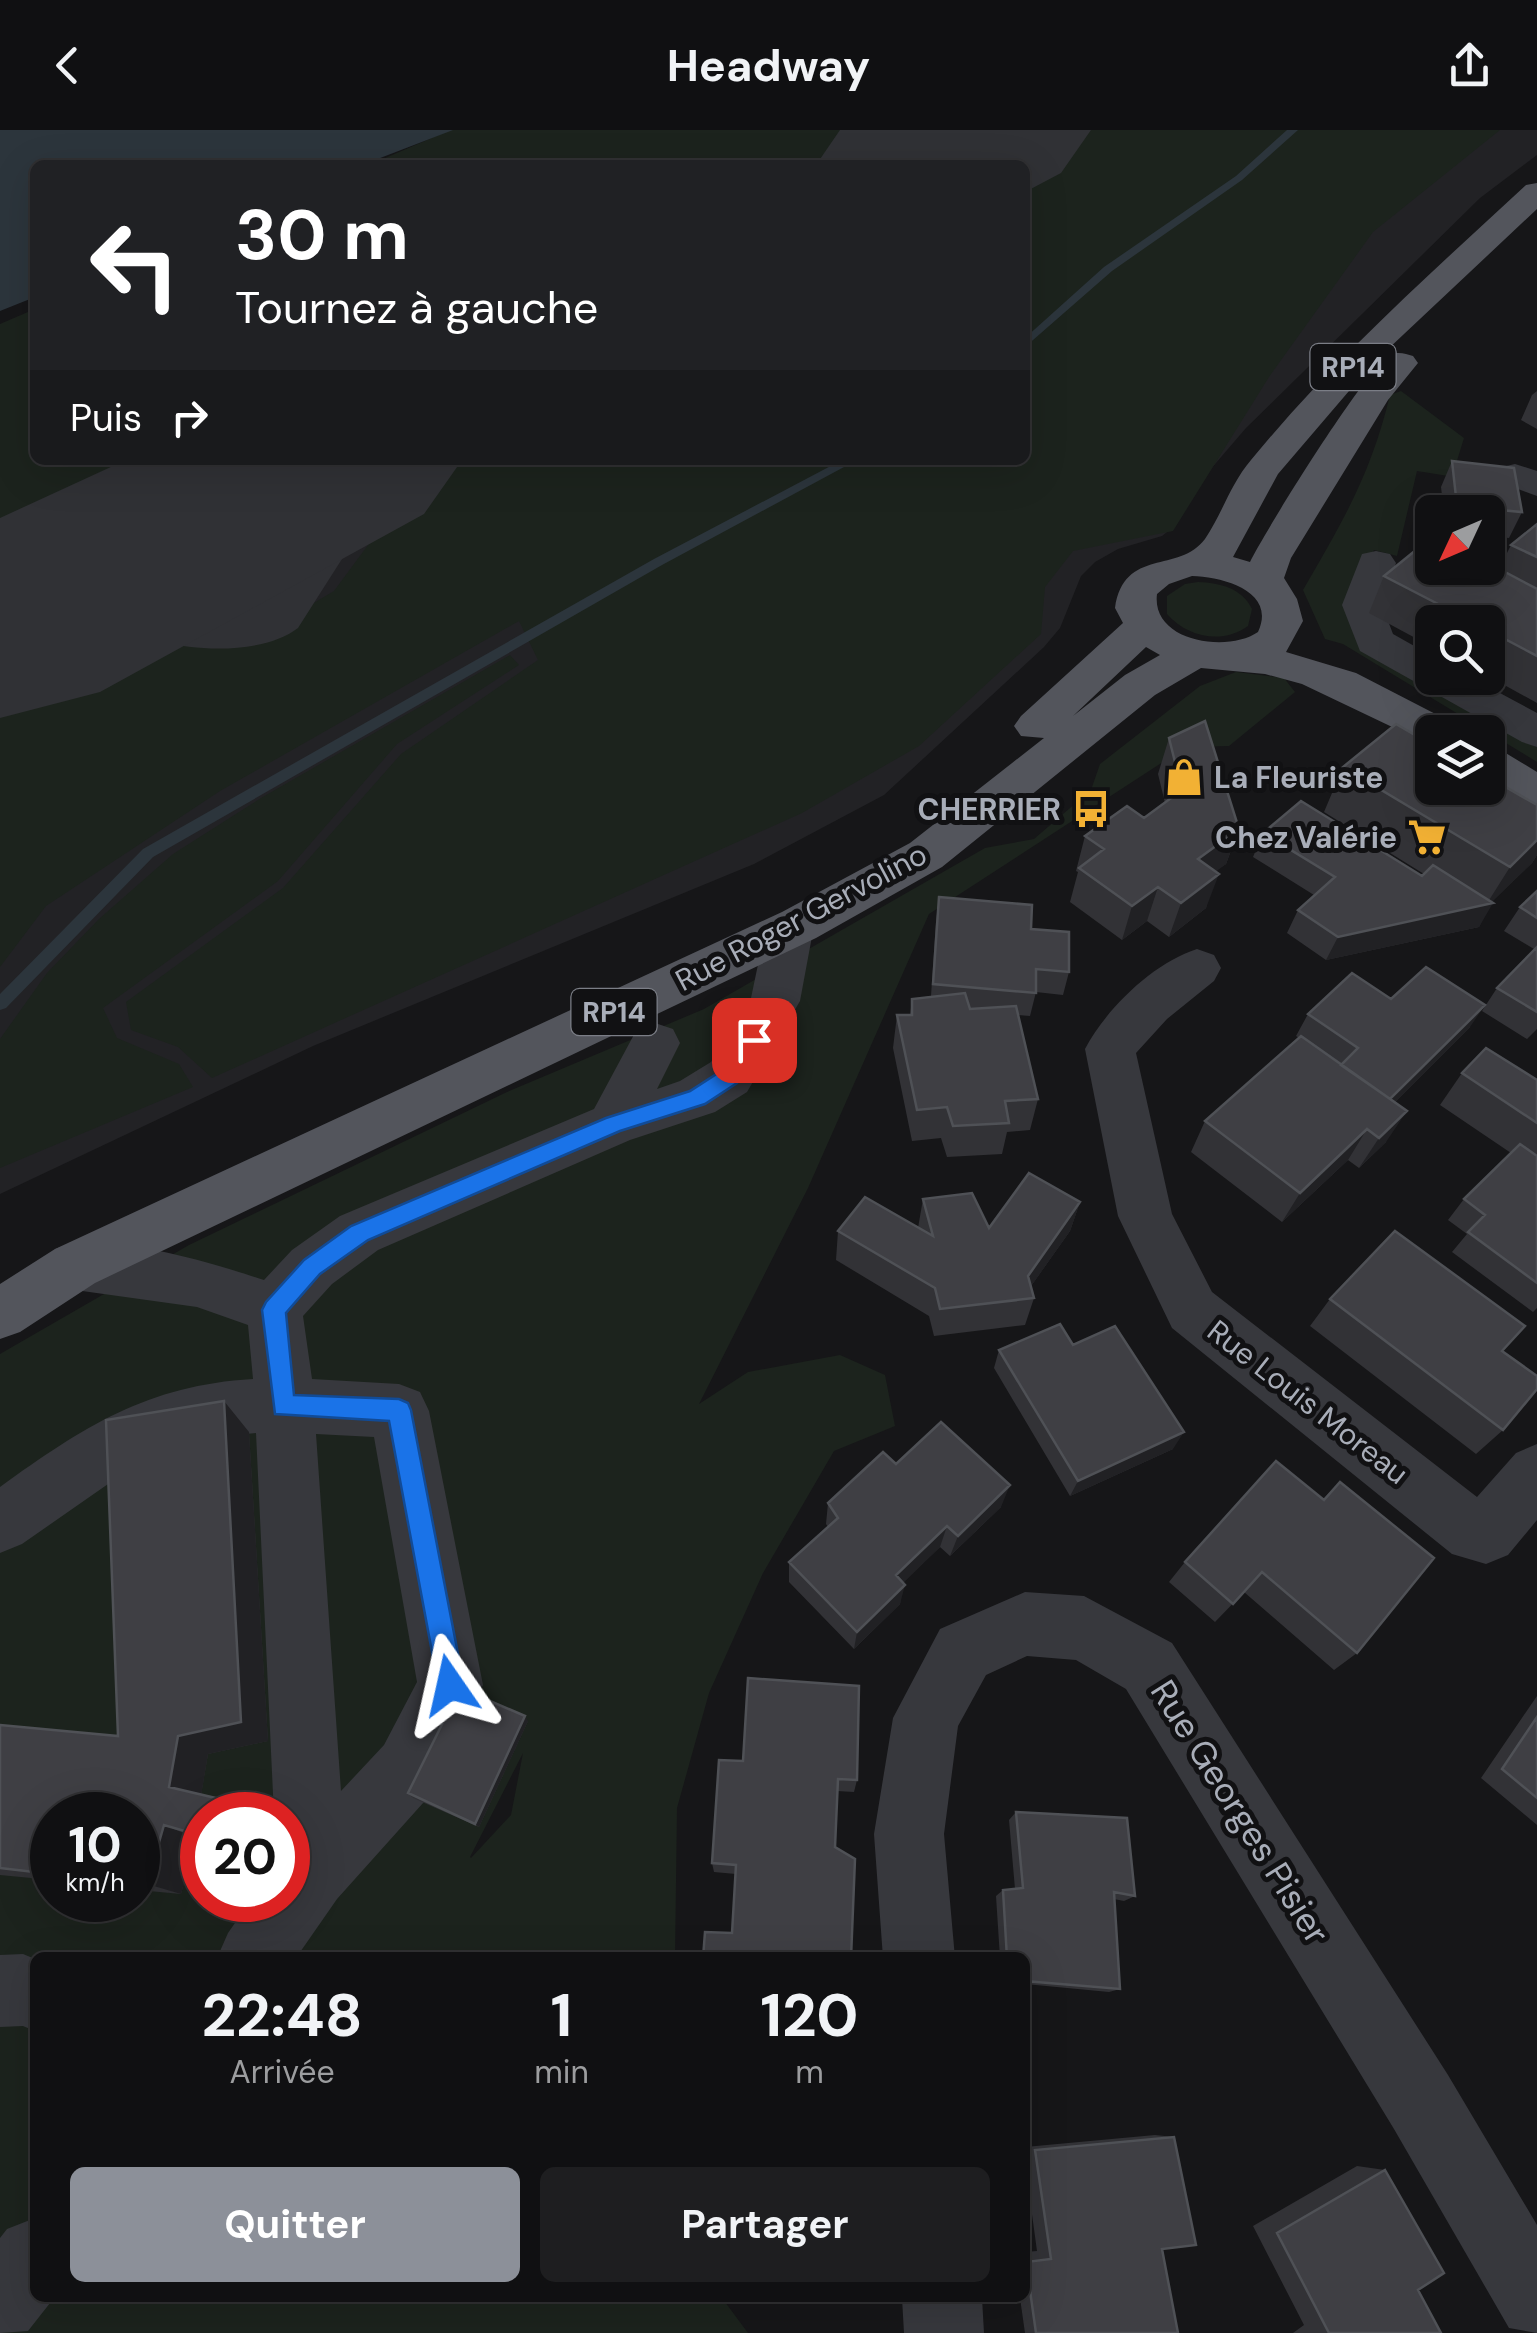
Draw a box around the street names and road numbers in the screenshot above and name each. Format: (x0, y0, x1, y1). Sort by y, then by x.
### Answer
road number: RP14 (1310, 344, 1396, 390)
street label: Rue Roger Gervolino (669, 834, 933, 1000)
road number: RP14 (572, 989, 656, 1035)
street label: Rue Louis Moreau (1200, 1311, 1416, 1493)
street label: Rue Georges Pisier (1140, 1671, 1340, 1953)

